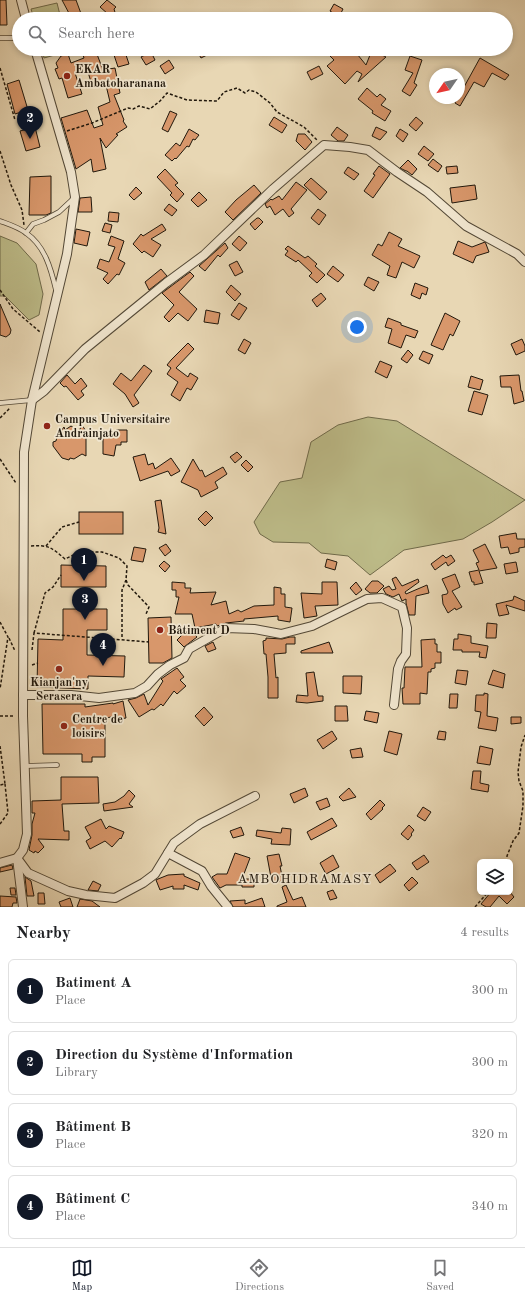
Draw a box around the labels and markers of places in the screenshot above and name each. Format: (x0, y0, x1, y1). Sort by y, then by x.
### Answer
place label: EKAR Ambatoharanana (75, 64, 166, 90)
marker: EKAR Ambatoharanana (62, 71, 72, 81)
pin: 2 (17, 106, 43, 139)
place label: Campus Universitaire Andrainjato (55, 414, 171, 440)
marker: Campus Universitaire Andrainjato (42, 421, 52, 431)
pin: 1 (71, 548, 97, 581)
pin: 3 (72, 587, 98, 620)
marker: Bâtiment D (155, 625, 165, 635)
place label: Bâtiment D (168, 625, 230, 637)
pin: 4 (90, 633, 116, 666)
marker: Kianjan'ny Serasera (54, 664, 64, 674)
place label: Kianjan'ny Serasera (30, 677, 88, 703)
place label: Centre de loisirs (72, 714, 123, 740)
marker: Centre de loisirs (59, 721, 69, 731)

